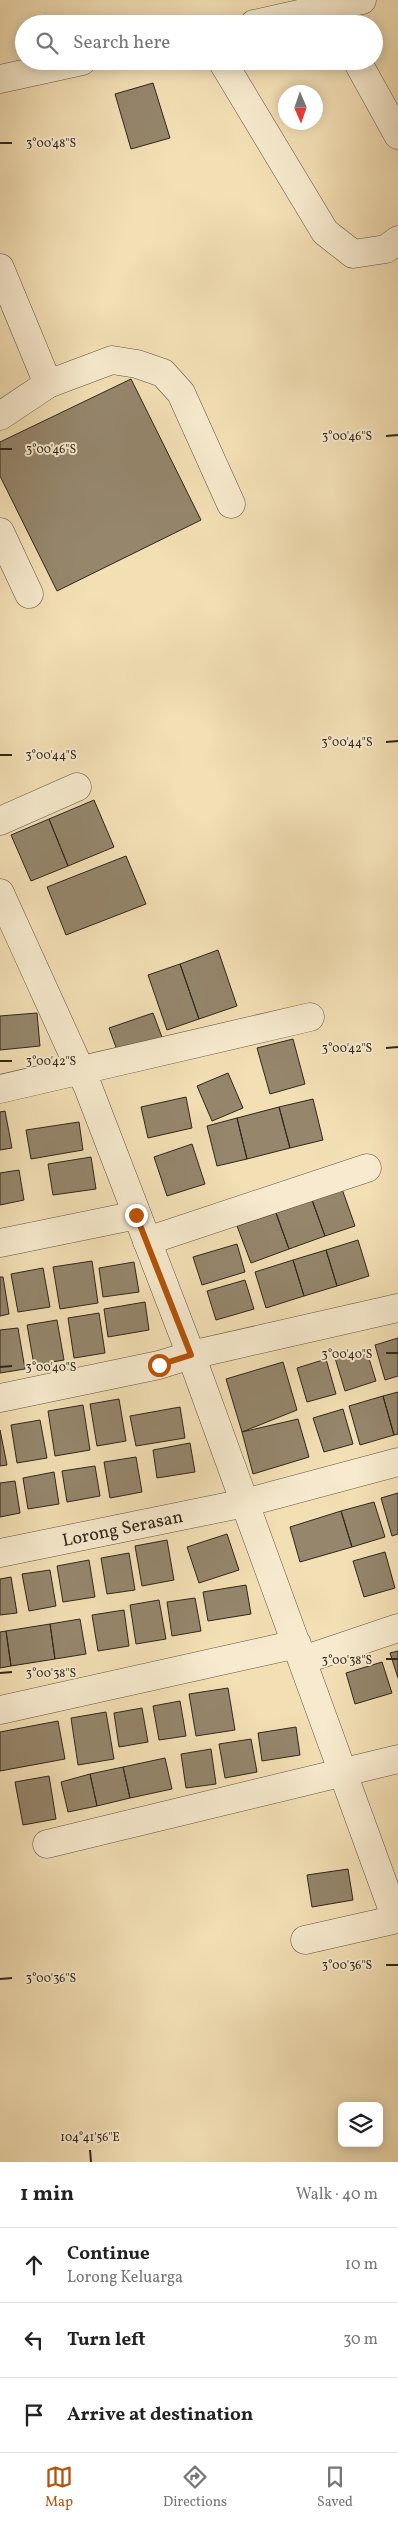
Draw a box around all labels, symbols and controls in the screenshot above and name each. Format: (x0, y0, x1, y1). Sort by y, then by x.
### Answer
search box (15, 15, 383, 70)
icon: search (33, 29, 61, 57)
text: Search here (73, 30, 170, 56)
north arrow (278, 85, 323, 130)
text: 3°00'48"S (26, 136, 76, 152)
text: 3°00'46"S (322, 429, 372, 445)
text: 3°00'46"S (26, 442, 76, 458)
text: 3°00'44"S (321, 735, 373, 751)
text: 3°00'44"S (25, 748, 77, 764)
text: 3°00'42"S (322, 1041, 372, 1057)
text: 3°00'42"S (26, 1054, 76, 1070)
route end (125, 1204, 148, 1227)
text: 3°00'40"S (321, 1347, 373, 1363)
route start (148, 1354, 171, 1377)
text: 3°00'40"S (25, 1360, 77, 1376)
street label: Lorong Serasan (60, 1505, 186, 1554)
text: 3°00'38"S (322, 1653, 372, 1669)
text: 3°00'38"S (26, 1666, 76, 1682)
text: 3°00'36"S (322, 1958, 372, 1974)
text: 3°00'36"S (26, 1971, 76, 1987)
map controls (338, 2102, 383, 2147)
button: layers (338, 2102, 383, 2147)
text: 104°41'56"E (60, 2130, 120, 2146)
text: 1 min (20, 2180, 74, 2209)
text: Walk · 40 m (296, 2184, 378, 2206)
text: Continue (67, 2241, 150, 2267)
icon: ahead (20, 2251, 48, 2279)
text: 10 m (345, 2254, 378, 2276)
text: Lorong Keluarga (67, 2267, 183, 2289)
icon: left (20, 2326, 48, 2354)
text: Turn left (67, 2327, 146, 2353)
text: 30 m (343, 2329, 378, 2351)
icon: arrive (20, 2401, 48, 2429)
text: Arrive at destination (67, 2402, 253, 2428)
tab: Map (45, 2463, 73, 2512)
tab: Directions (163, 2463, 227, 2512)
tab: Saved (317, 2463, 353, 2512)

